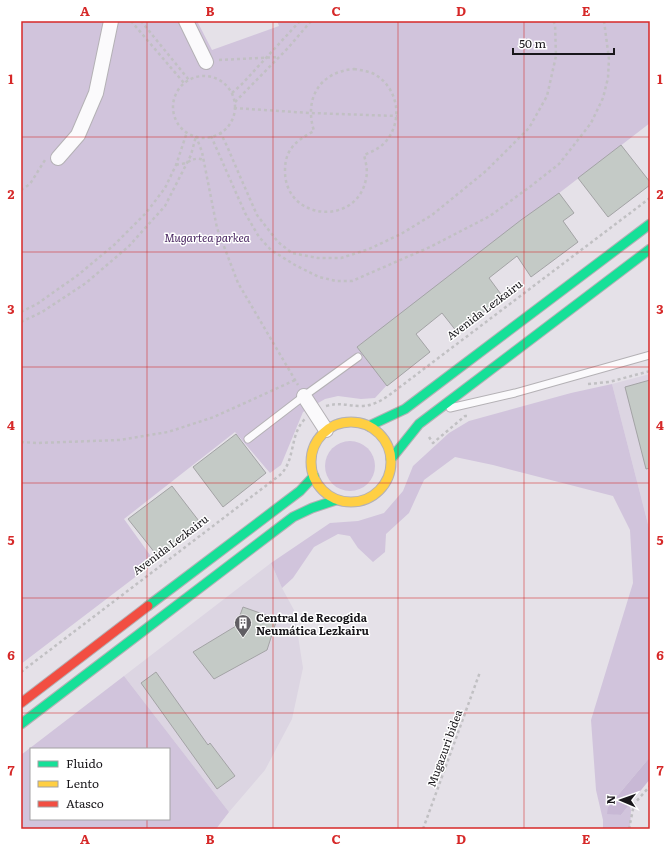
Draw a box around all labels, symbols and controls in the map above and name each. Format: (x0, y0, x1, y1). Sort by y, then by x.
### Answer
text: A (80, 1, 90, 20)
text: B (206, 1, 215, 20)
text: C (331, 1, 341, 20)
text: D (456, 1, 466, 20)
text: E (582, 1, 591, 20)
scale bar (513, 30, 614, 56)
text: 50 m (519, 34, 546, 52)
text: 1 (8, 69, 14, 88)
text: 1 (657, 69, 663, 88)
text: 2 (8, 184, 15, 203)
text: 2 (657, 184, 664, 203)
park label: Mugartea parkea (164, 229, 250, 245)
street label: Avenida Lezkairu (443, 275, 525, 343)
text: 3 (7, 299, 15, 318)
text: 3 (656, 299, 664, 318)
text: 4 (7, 415, 15, 434)
text: 4 (656, 415, 664, 434)
street label: Avenida Lezkairu (129, 510, 211, 578)
text: 5 (7, 530, 15, 549)
text: 5 (656, 530, 664, 549)
place label: Central de Recogida Neumática Lezkairu (256, 609, 370, 638)
building icon: Central de Recogida Neumática Lezkairu (233, 613, 253, 638)
text: 6 (7, 645, 15, 664)
text: 6 (656, 645, 664, 664)
street label: Mugazuri bidea (423, 707, 465, 789)
legend (30, 748, 170, 820)
text: Fluido (66, 754, 103, 772)
text: 7 (7, 760, 15, 779)
text: 7 (656, 760, 664, 779)
text: Lento (66, 774, 99, 792)
north arrow (601, 780, 641, 820)
text: Atasco (66, 794, 104, 812)
text: N (602, 795, 618, 805)
text: A (80, 829, 90, 848)
text: B (206, 829, 215, 848)
text: C (331, 829, 341, 848)
text: D (456, 829, 466, 848)
text: E (582, 829, 591, 848)

